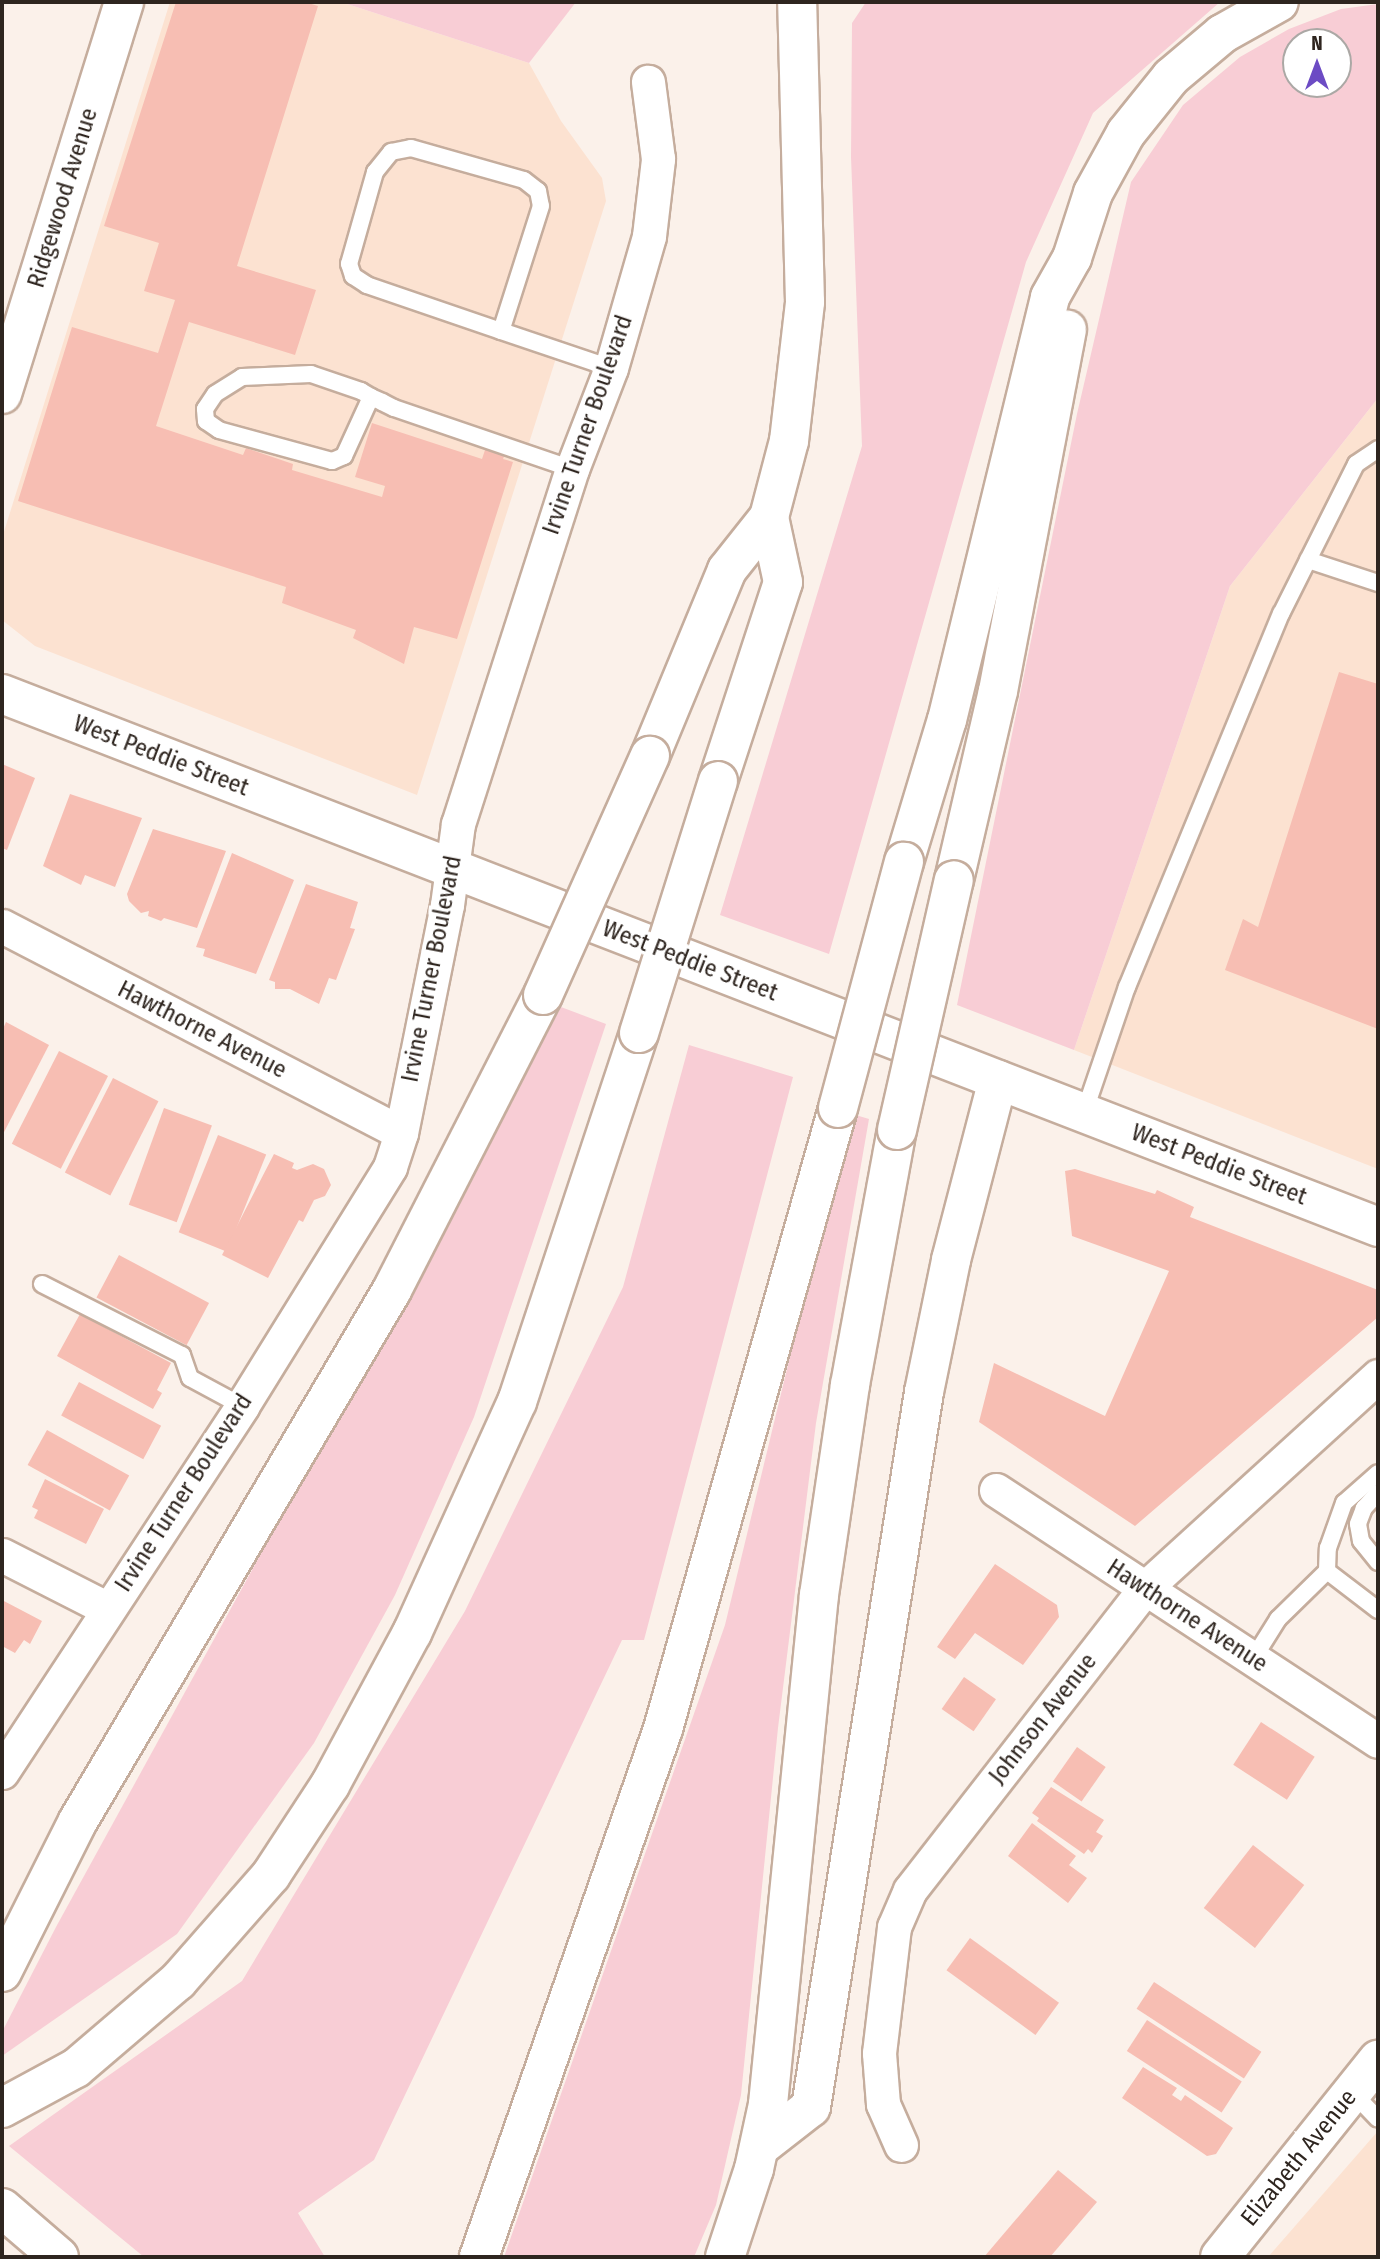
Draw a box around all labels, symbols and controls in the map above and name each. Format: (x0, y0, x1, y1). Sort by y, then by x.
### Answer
north arrow (1282, 28, 1352, 98)
text: N (1311, 32, 1323, 55)
street label: Ridgewood Avenue (22, 105, 104, 291)
street label: Irvine Turner Boulevard (537, 312, 639, 538)
street label: West Peddie Street (69, 709, 253, 803)
street label: Irvine Turner Boulevard (396, 853, 468, 1085)
street label: West Peddie Street (598, 914, 782, 1008)
street label: Hawthorne Avenue (113, 975, 291, 1085)
street label: West Peddie Street (1127, 1118, 1311, 1212)
street label: Irvine Turner Boulevard (109, 1389, 259, 1597)
street label: Hawthorne Avenue (1101, 1553, 1273, 1679)
street label: Johnson Avenue (983, 1648, 1103, 1790)
street label: Elizabeth Avenue (1235, 2084, 1363, 2232)

